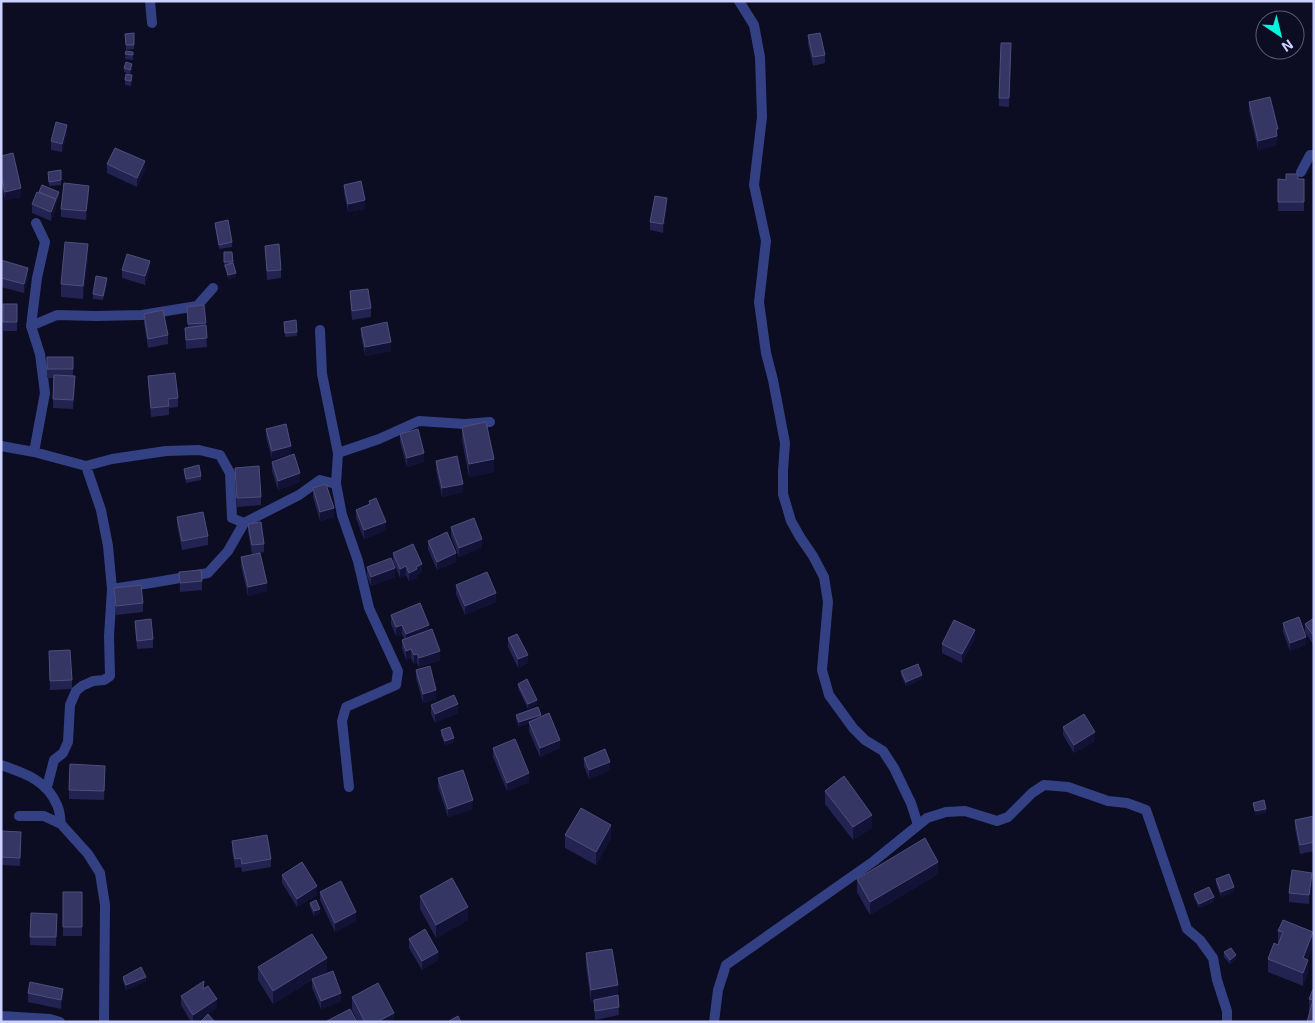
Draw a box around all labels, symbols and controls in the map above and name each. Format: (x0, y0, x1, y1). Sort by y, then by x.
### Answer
north arrow (1255, 10, 1305, 60)
text: N (1279, 36, 1297, 56)

